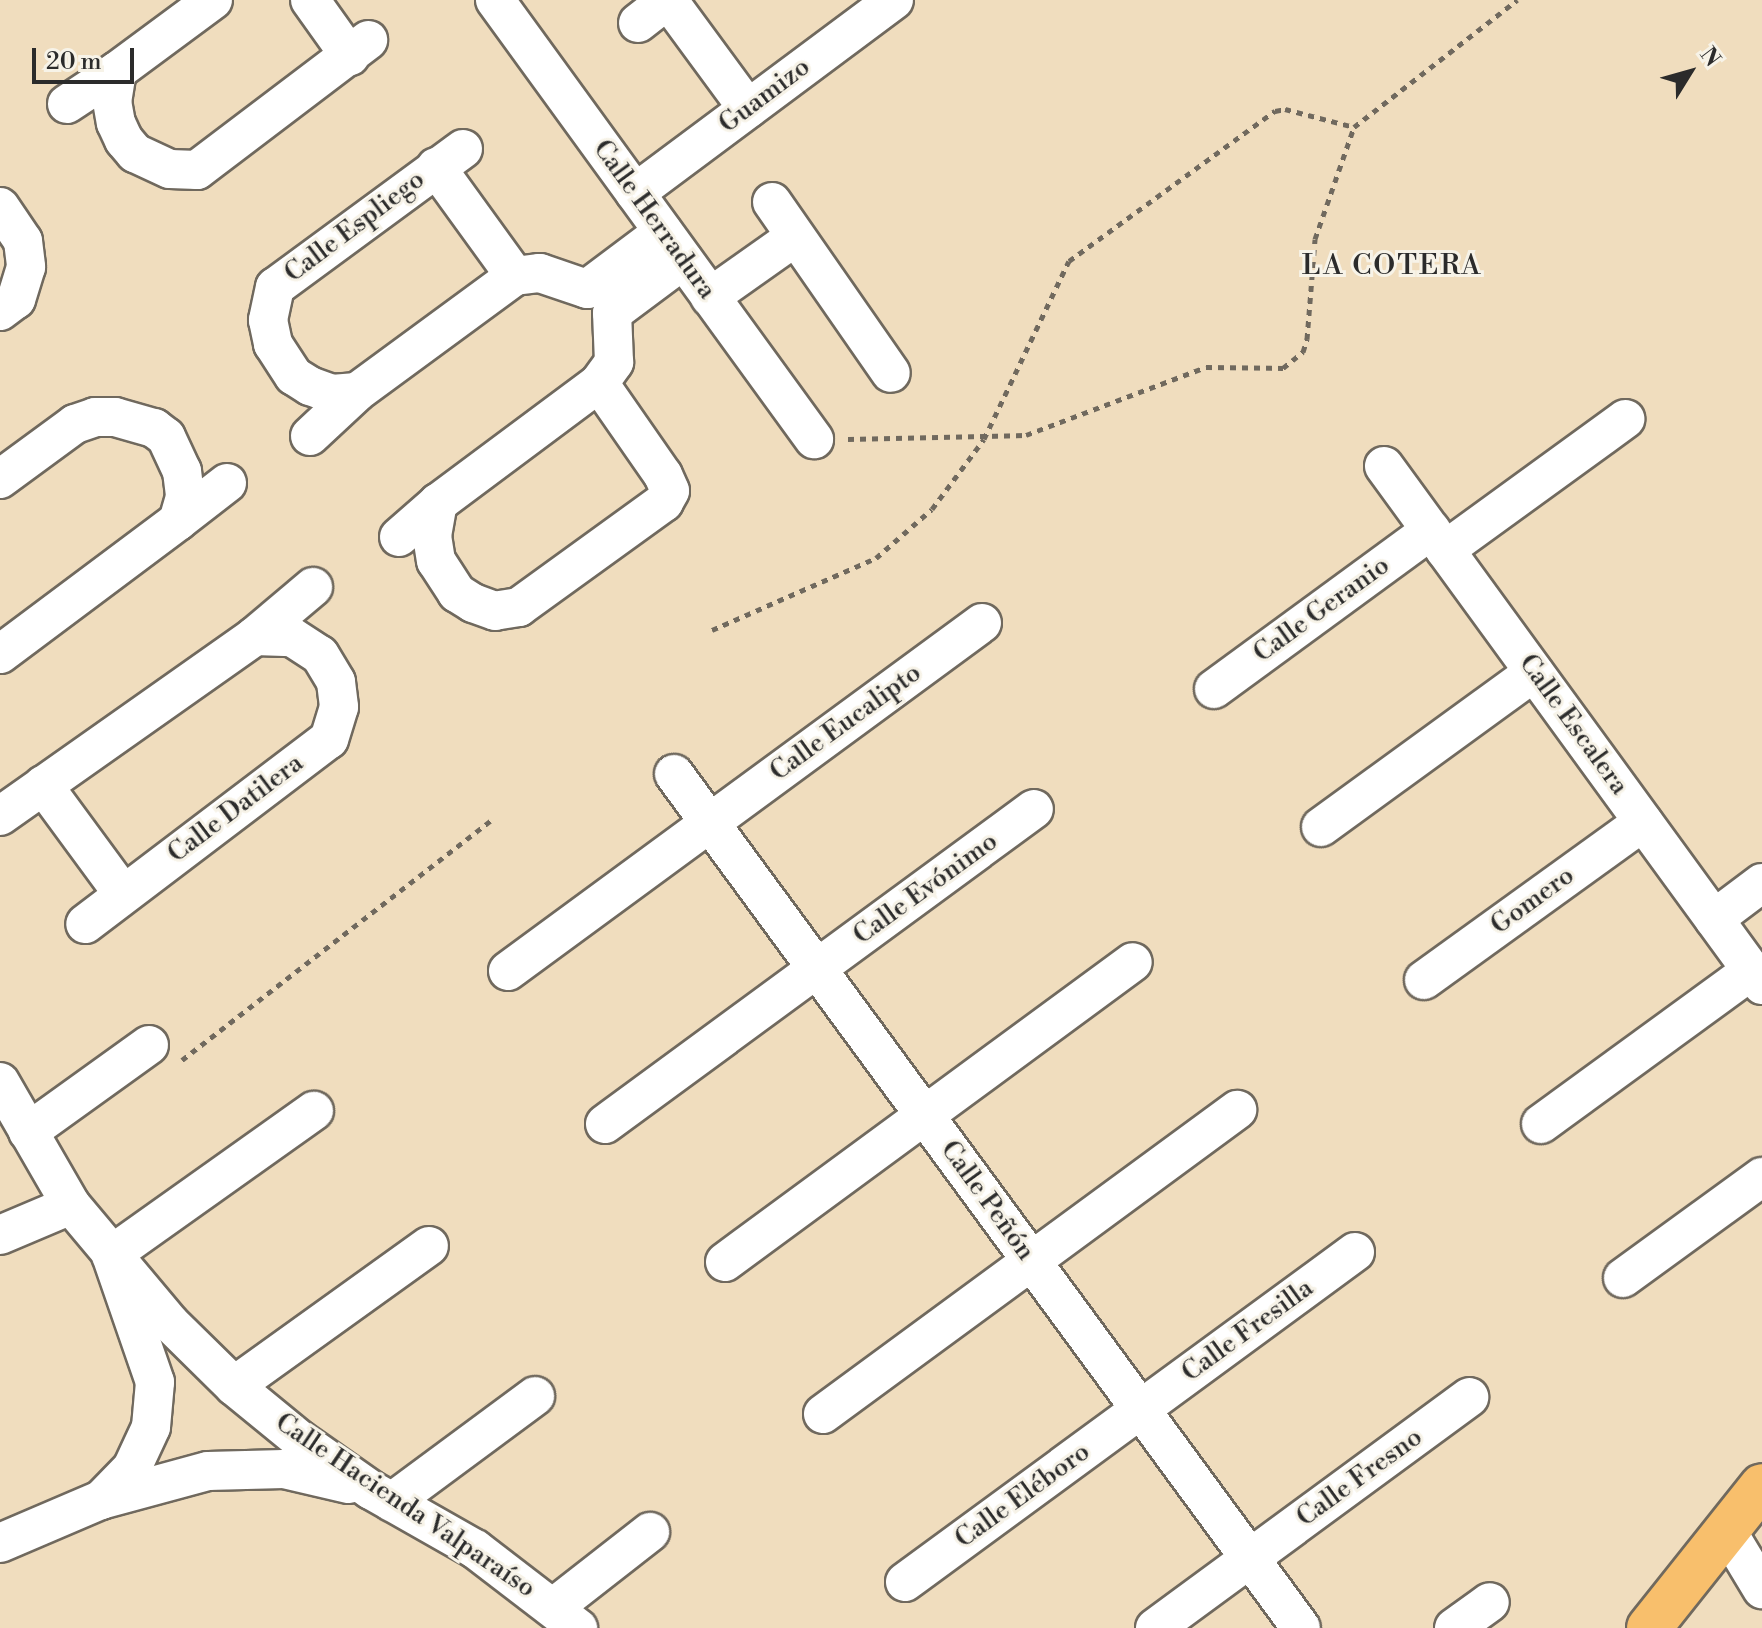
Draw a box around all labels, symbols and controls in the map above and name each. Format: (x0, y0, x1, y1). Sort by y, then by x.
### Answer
scale bar (36, 32, 138, 82)
north arrow (1650, 32, 1730, 112)
text: N (1694, 42, 1726, 72)
text: 20 m (46, 47, 102, 77)
street label: Guamizo (713, 52, 817, 140)
street label: Calle Herradura (586, 134, 722, 306)
street label: Calle Espliego (279, 164, 431, 290)
district label: LA COTERA (1302, 249, 1482, 283)
street label: Calle Geranio (1248, 550, 1396, 670)
street label: Calle Escalera (1512, 649, 1634, 801)
street label: Calle Eucalipto (765, 658, 927, 788)
street label: Calle Datilera (162, 748, 310, 870)
street label: Calle Evónimo (848, 826, 1004, 952)
street label: Gomero (1485, 860, 1581, 942)
street label: Calle Peñón (933, 1135, 1041, 1267)
street label: Calle Fresilla (1176, 1273, 1320, 1389)
street label: Calle Hacienda Valparaíso (269, 1407, 541, 1605)
street label: Calle Fresno (1291, 1422, 1429, 1534)
street label: Calle Eléboro (950, 1437, 1096, 1555)

